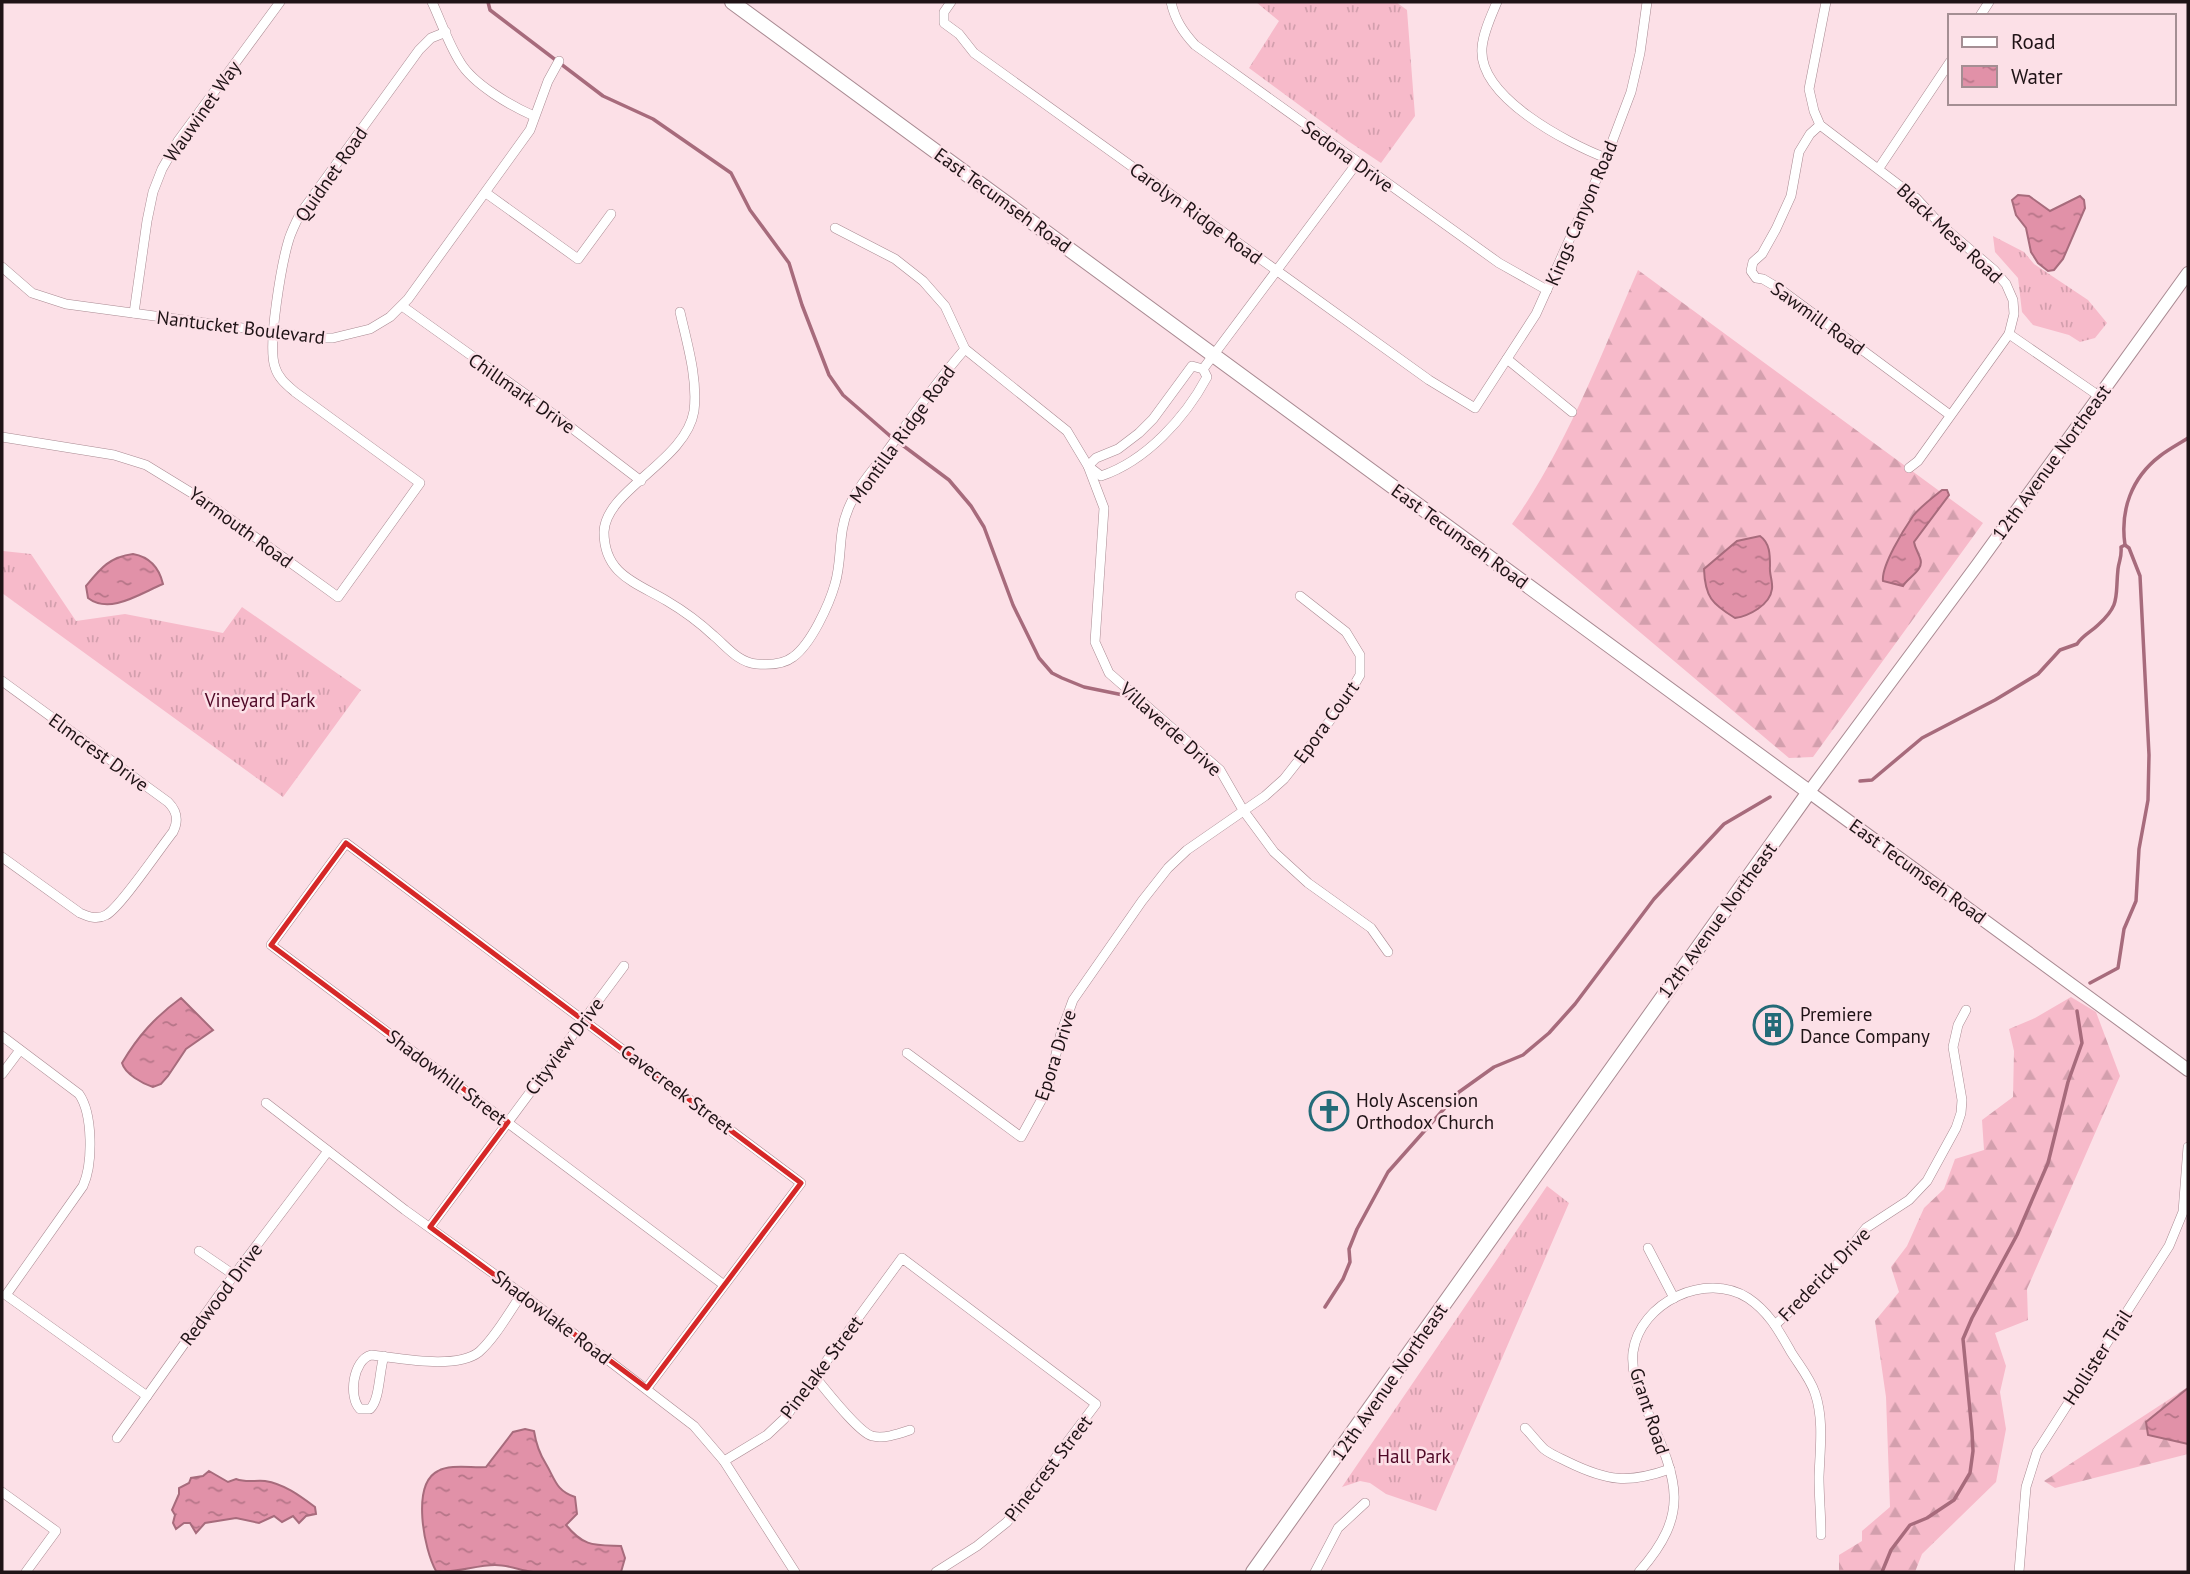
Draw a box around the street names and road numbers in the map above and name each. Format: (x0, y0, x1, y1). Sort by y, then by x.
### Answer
street label: Wauwinet Way (158, 56, 246, 166)
street label: Sedona Drive (1297, 115, 1399, 197)
street label: Quidnet Road (290, 122, 372, 226)
street label: Kings Canyon Road (1540, 137, 1622, 289)
street label: East Tecumseh Road (930, 142, 1076, 258)
street label: Carolyn Ridge Road (1125, 157, 1267, 269)
street label: Black Mesa Road (1892, 178, 2008, 288)
street label: Sawmill Road (1766, 276, 1870, 360)
street label: Nantucket Boulevard (155, 305, 327, 349)
street label: Chillmark Drive (464, 347, 580, 439)
street label: Montilla Ridge Road (844, 360, 960, 508)
street label: 12th Avenue Northeast (1986, 379, 2116, 545)
street label: East Tecumseh Road (1387, 478, 1533, 594)
street label: Yarmouth Road (184, 481, 298, 573)
street label: Villaverde Drive (1114, 676, 1227, 781)
street label: Epora Court (1288, 676, 1364, 768)
street label: Elmcrest Drive (44, 708, 154, 796)
street label: East Tecumseh Road (1845, 813, 1991, 929)
street label: 12th Avenue Northeast (1652, 837, 1782, 1003)
street label: Cityview Drive (519, 992, 609, 1100)
street label: Epora Drive (1029, 1007, 1081, 1103)
street label: Shadowhill Street (382, 1024, 512, 1130)
street label: Cavecreek Street (616, 1039, 738, 1139)
street label: Frederick Drive (1773, 1222, 1875, 1326)
street label: Redwood Drive (175, 1238, 267, 1350)
street label: Shadowlake Road (488, 1264, 616, 1370)
street label: 12th Avenue Northeast (1326, 1298, 1453, 1465)
street label: Hollister Trail (2057, 1304, 2137, 1409)
street label: Pinelake Street (774, 1310, 868, 1423)
street label: Grant Road (1625, 1365, 1675, 1457)
street label: Pinecrest Street (999, 1410, 1097, 1526)

